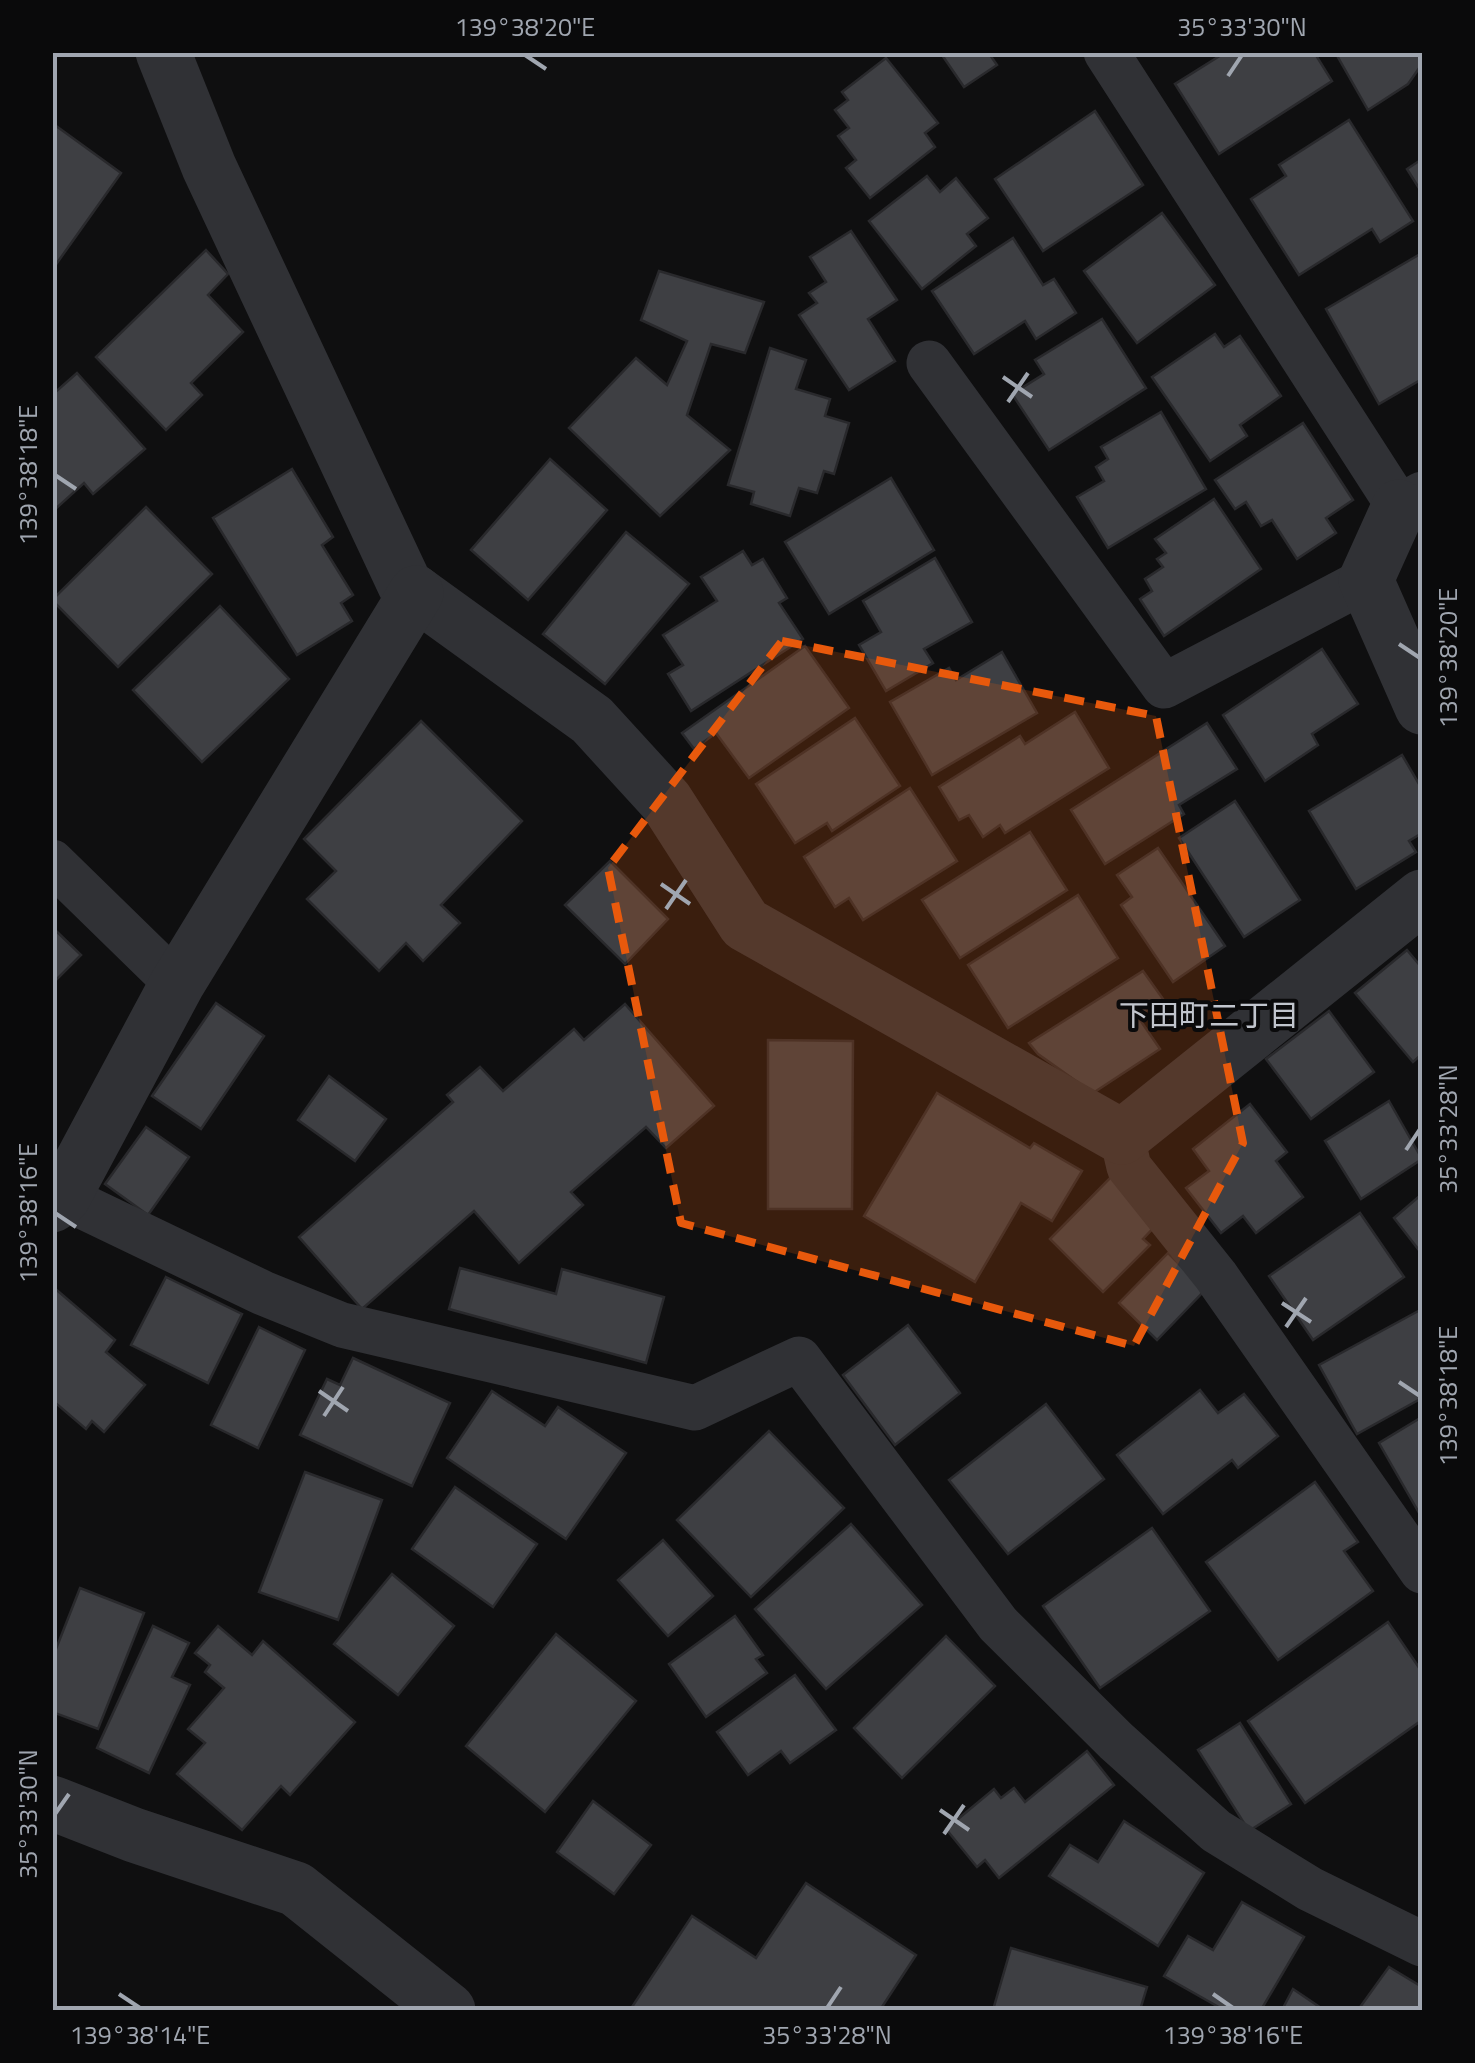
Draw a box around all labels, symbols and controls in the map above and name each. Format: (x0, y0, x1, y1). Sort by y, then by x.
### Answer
text: 139°38'20"E (455, 8, 595, 46)
text: 35°33'30"N (1177, 8, 1307, 46)
text: 139°38'18"E (9, 405, 47, 545)
text: 139°38'20"E (1429, 588, 1467, 728)
district label: 下田町二丁目 (1119, 992, 1299, 1038)
text: 35°33'28"N (1429, 1064, 1467, 1194)
text: 139°38'16"E (9, 1143, 47, 1283)
text: 139°38'18"E (1429, 1326, 1467, 1466)
text: 35°33'30"N (9, 1749, 47, 1879)
text: 139°38'14"E (70, 2016, 210, 2054)
text: 35°33'28"N (762, 2016, 892, 2054)
text: 139°38'16"E (1163, 2016, 1303, 2054)

